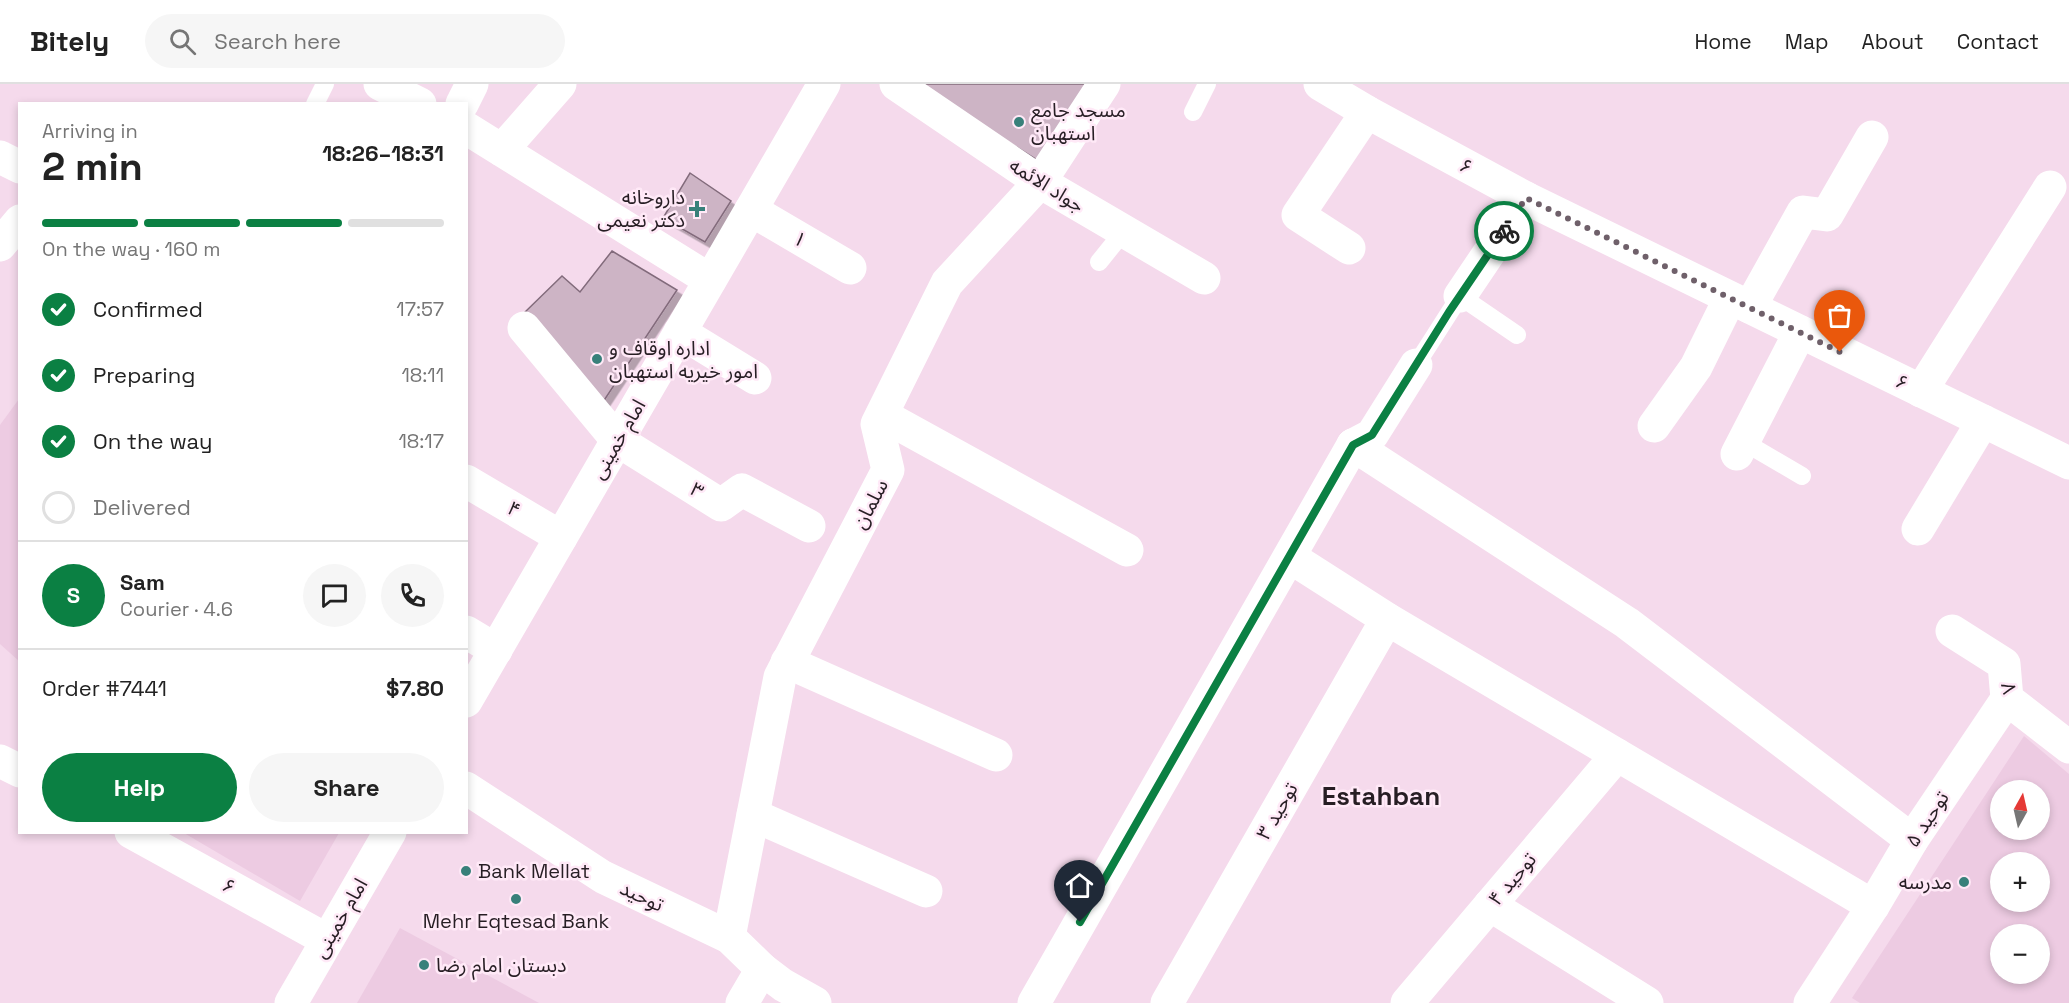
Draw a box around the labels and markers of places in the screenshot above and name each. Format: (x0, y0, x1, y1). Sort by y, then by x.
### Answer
place label: مسجد جامع استهبان (1031, 97, 1126, 146)
marker: مسجد جامع استهبان (1012, 115, 1026, 129)
place label: داروخانه دکتر نعیمی (597, 184, 685, 233)
marker: داروخانه دکتر نعیمی (690, 202, 704, 216)
pin (1814, 290, 1865, 352)
place label: اداره اوقاف و امور خیریه استهبان (609, 335, 758, 384)
marker: اداره اوقاف و امور خیریه استهبان (590, 352, 604, 366)
place label: Bank Mellat (478, 858, 590, 884)
pin (1054, 860, 1105, 922)
marker: Bank Mellat (459, 864, 473, 878)
place label: مدرسه (1899, 869, 1952, 895)
marker: مدرسه (1957, 875, 1971, 889)
marker: Mehr Eqtesad Bank (509, 892, 523, 906)
place label: Mehr Eqtesad Bank (423, 908, 609, 934)
place label: دبستان امام رضا (436, 952, 567, 980)
marker: دبستان امام رضا (417, 958, 431, 972)

